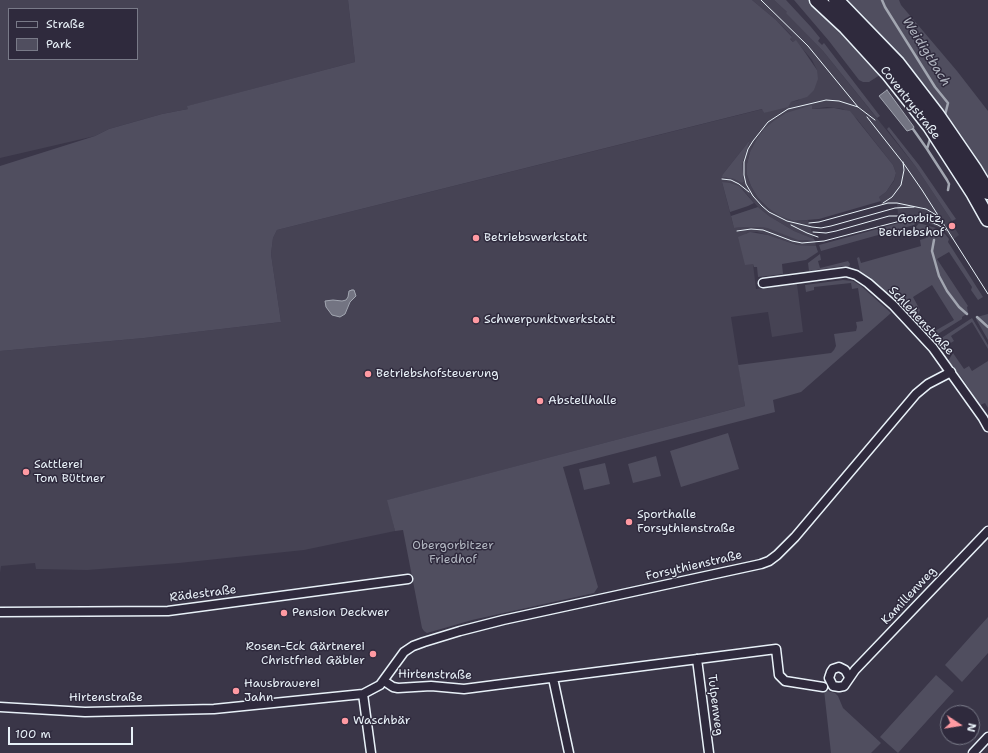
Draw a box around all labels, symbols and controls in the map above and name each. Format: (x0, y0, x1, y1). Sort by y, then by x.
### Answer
legend (8, 8, 138, 60)
water label: Weidigtbach (899, 15, 953, 89)
text: Straße (46, 16, 85, 32)
text: Park (46, 36, 72, 52)
street label: Coventrystraße (877, 63, 943, 143)
place label: Gorbitz, Betriebshof (879, 212, 944, 240)
marker: Gorbitz, Betriebshof (947, 221, 957, 231)
place label: Betriebswerkstatt (484, 231, 588, 245)
marker: Betriebswerkstatt (471, 233, 481, 243)
street label: Schlehenstraße (885, 284, 957, 358)
place label: Schwerpunktwerkstatt (484, 313, 616, 327)
marker: Schwerpunktwerkstatt (471, 315, 481, 325)
place label: Betriebshofsteuerung (376, 367, 498, 381)
marker: Betriebshofsteuerung (363, 369, 373, 379)
place label: Abstellhalle (548, 394, 617, 408)
marker: Abstellhalle (535, 396, 545, 406)
place label: Sattlerei Tom Büttner (34, 458, 105, 486)
marker: Sattlerei Tom Büttner (21, 467, 31, 477)
place label: Sporthalle Forsythienstraße (637, 508, 735, 536)
marker: Sporthalle Forsythienstraße (624, 517, 634, 527)
park label: Obergorbitzer Friedhof (412, 539, 494, 567)
street label: Forsythienstraße (644, 548, 744, 584)
street label: Kamillenweg (879, 564, 939, 628)
street label: Rädestraße (169, 583, 237, 605)
place label: Pension Deckwer (292, 606, 390, 620)
marker: Pension Deckwer (279, 608, 289, 618)
place label: Rosen-Eck Gärtnerei Christfried Gäbler (246, 640, 365, 668)
marker: Rosen-Eck Gärtnerei Christfried Gäbler (368, 649, 378, 659)
street label: Hirtenstraße (398, 667, 472, 683)
street label: Tulpenweg (704, 674, 726, 736)
place label: Hausbrauerei Jahn (244, 677, 320, 705)
marker: Hausbrauerei Jahn (231, 686, 241, 696)
street label: Hirtenstraße (69, 691, 143, 705)
north arrow (940, 705, 980, 745)
place label: Waschbär (353, 714, 410, 728)
marker: Waschbär (340, 716, 350, 726)
scale bar (10, 719, 135, 745)
text: N (963, 722, 979, 733)
text: 100 m (15, 726, 51, 742)

